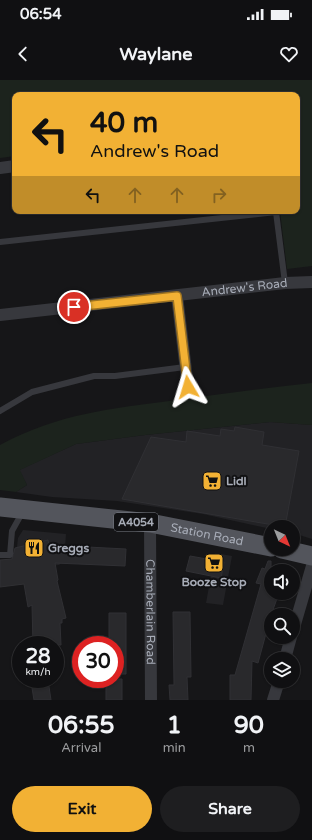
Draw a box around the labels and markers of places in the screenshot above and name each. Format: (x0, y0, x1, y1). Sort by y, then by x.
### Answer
pin (57, 290, 91, 324)
supermarket icon: Lidl (201, 470, 223, 492)
place label: Lidl (226, 474, 246, 488)
restaurant icon: Greggs (23, 537, 45, 559)
place label: Greggs (48, 541, 89, 556)
supermarket icon: Booze Stop (203, 552, 225, 574)
place label: Booze Stop (181, 575, 247, 590)

